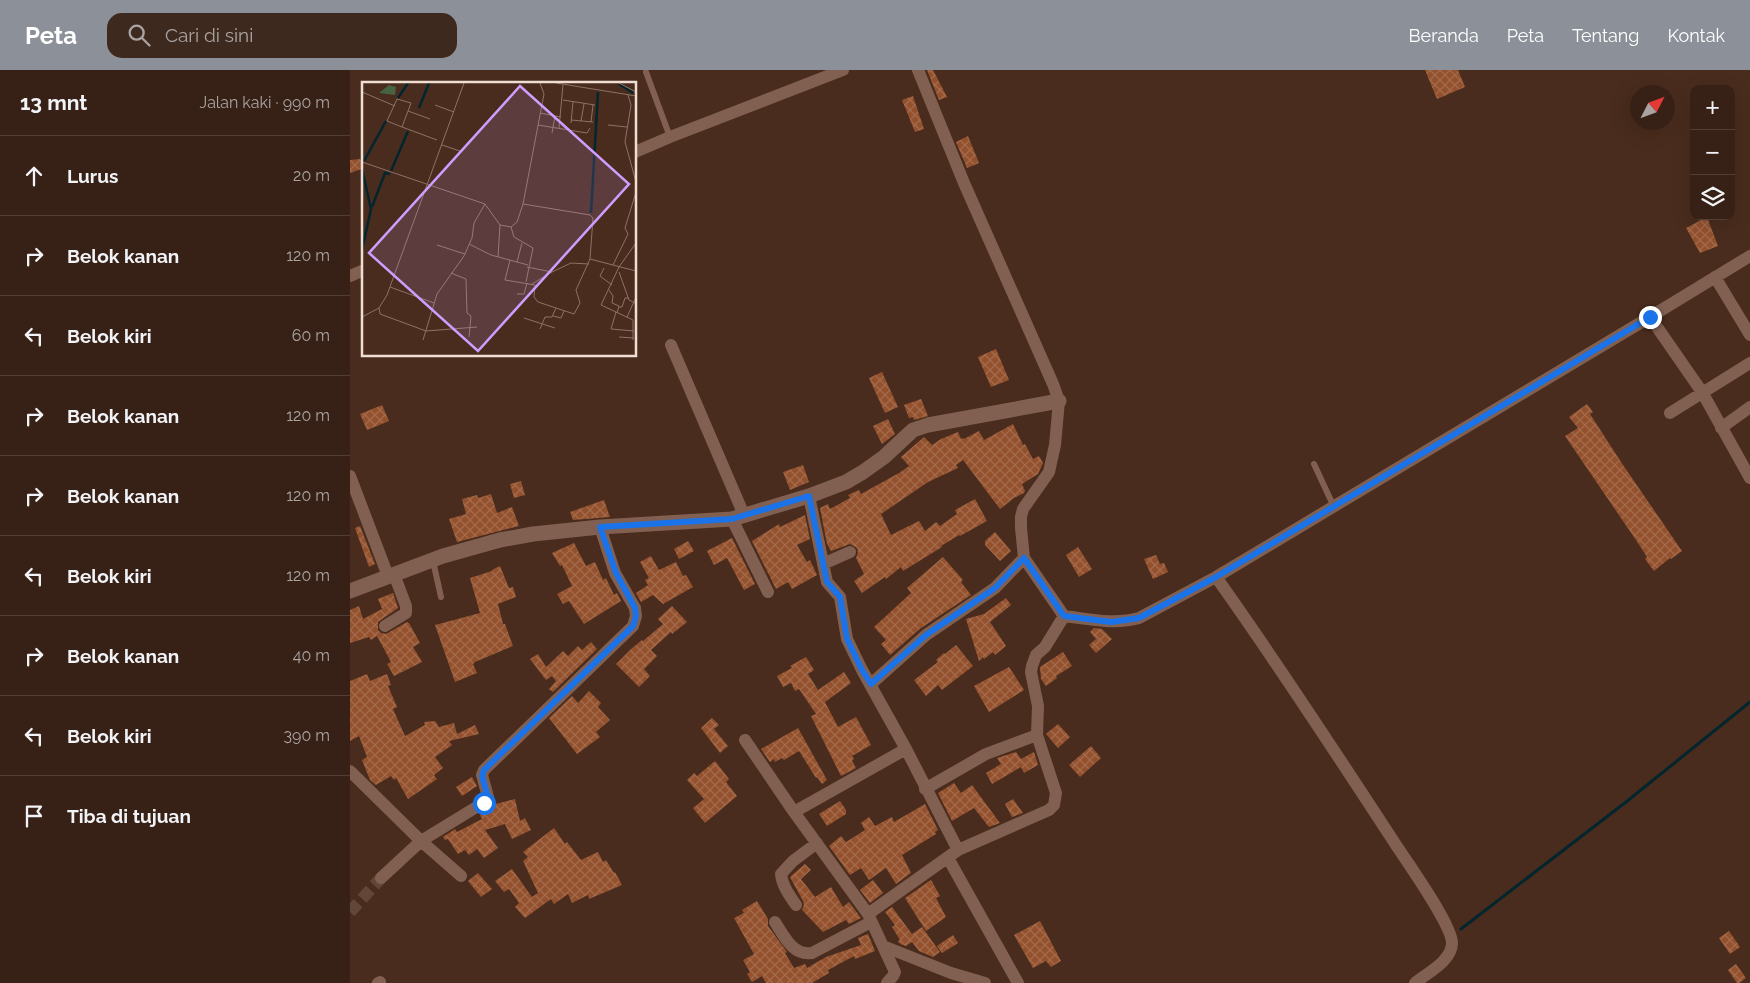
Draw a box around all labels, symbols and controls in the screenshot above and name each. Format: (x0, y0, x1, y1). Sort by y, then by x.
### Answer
search box (107, 13, 457, 58)
text: Peta (25, 21, 77, 50)
icon: search (125, 21, 153, 49)
text: Cari di sini (165, 24, 253, 46)
text: Beranda (1409, 25, 1479, 46)
text: Peta (1507, 25, 1544, 46)
text: Tentang (1572, 25, 1639, 46)
text: Kontak (1667, 25, 1725, 46)
inset map (362, 82, 636, 356)
north arrow (1630, 85, 1675, 130)
map controls (1690, 85, 1735, 220)
button: + (1690, 85, 1735, 130)
text: 13 mnt (20, 90, 87, 115)
text: Jalan kaki · 990 m (200, 93, 330, 112)
button: − (1690, 130, 1735, 175)
icon: ahead (20, 162, 48, 190)
text: Lurus (67, 165, 118, 187)
text: 20 m (293, 166, 330, 185)
button: layers (1690, 175, 1735, 220)
icon: right (20, 242, 48, 270)
text: Belok kanan (67, 245, 179, 267)
text: 120 m (286, 246, 330, 265)
route end (1639, 306, 1662, 329)
icon: left (20, 322, 48, 350)
text: Belok kiri (67, 325, 152, 347)
text: 60 m (292, 326, 330, 345)
icon: right (20, 402, 48, 430)
text: Belok kanan (67, 405, 179, 427)
text: 120 m (286, 406, 330, 425)
icon: right (20, 482, 48, 510)
text: Belok kanan (67, 485, 179, 507)
text: 120 m (286, 486, 330, 505)
icon: left (20, 562, 48, 590)
text: Belok kiri (67, 565, 152, 587)
text: 120 m (286, 566, 330, 585)
icon: right (20, 642, 48, 670)
text: Belok kanan (67, 645, 179, 667)
text: 40 m (293, 646, 330, 665)
icon: left (20, 722, 48, 750)
text: Belok kiri (67, 725, 152, 747)
text: 390 m (284, 726, 330, 745)
route start (473, 792, 496, 815)
icon: arrive (20, 802, 48, 830)
text: Tiba di tujuan (67, 805, 191, 827)

